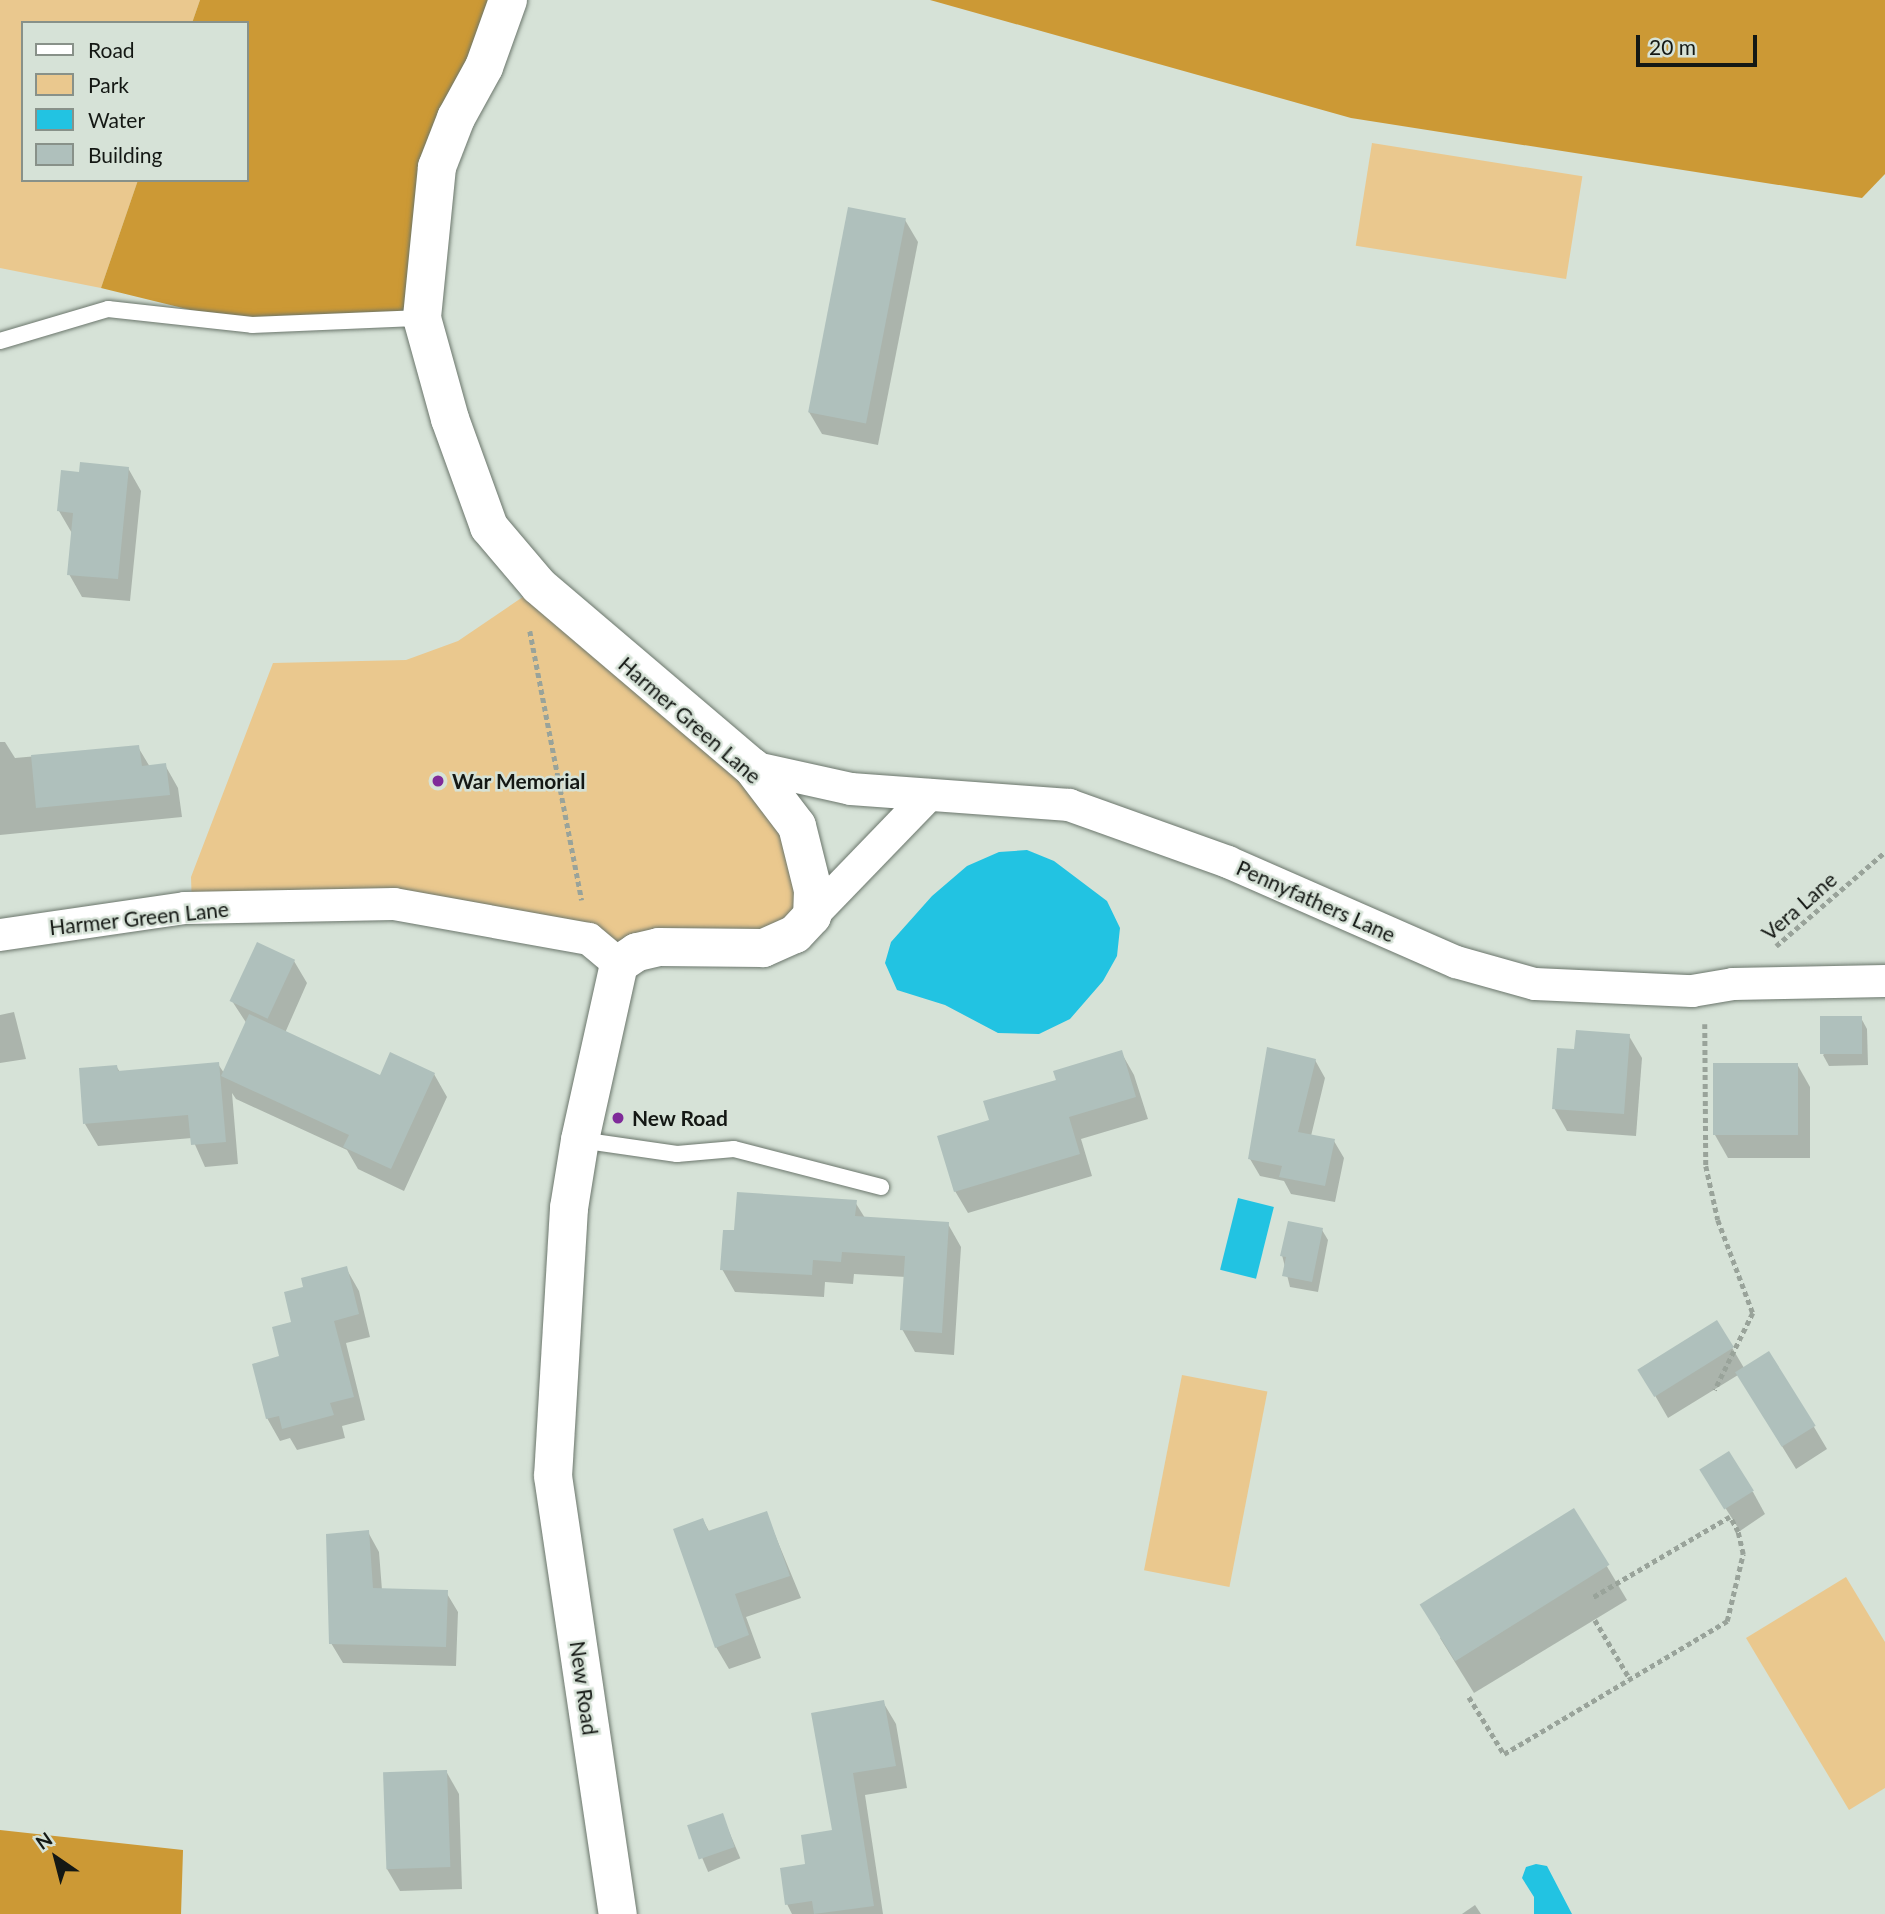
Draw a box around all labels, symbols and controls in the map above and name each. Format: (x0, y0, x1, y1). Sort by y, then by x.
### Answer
legend (21, 21, 248, 182)
scale bar (1640, 21, 1761, 65)
text: 20 m (1649, 34, 1696, 59)
text: Road (88, 37, 135, 62)
text: Park (88, 72, 129, 97)
text: Water (88, 107, 145, 132)
text: Building (88, 142, 163, 167)
street label: Harmer Green Lane (613, 651, 767, 789)
place label: War Memorial (452, 768, 586, 794)
marker: War Memorial (430, 773, 446, 789)
street label: Pennyfathers Lane (1233, 855, 1399, 947)
street label: Vera Lane (1756, 867, 1842, 945)
street label: Harmer Green Lane (48, 896, 230, 940)
place label: New Road (632, 1105, 728, 1131)
marker: New Road (610, 1110, 626, 1126)
street label: New Road (565, 1639, 603, 1737)
north arrow (21, 1823, 91, 1893)
text: N (31, 1827, 56, 1854)

